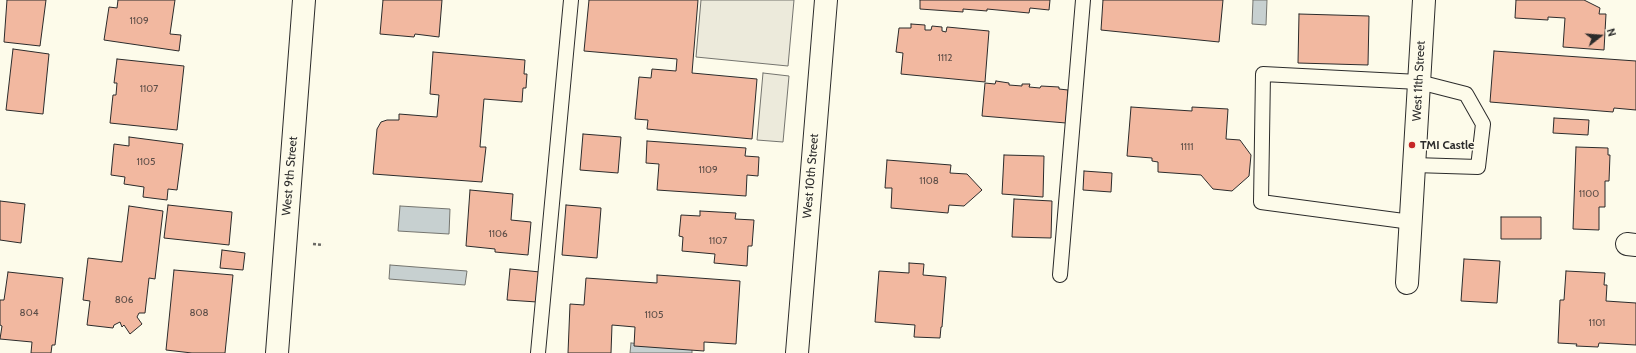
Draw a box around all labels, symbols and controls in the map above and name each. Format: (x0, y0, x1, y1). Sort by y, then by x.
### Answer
house number: 1109 (129, 15, 149, 27)
north arrow (1580, 16, 1620, 56)
text: N (1604, 27, 1619, 38)
street label: West 11th Street (1410, 40, 1428, 122)
house number: 1112 (937, 52, 953, 64)
house number: 1107 (140, 83, 158, 95)
street label: West 10th Street (800, 133, 822, 219)
street label: West 9th Street (279, 136, 301, 216)
place label: TMI Castle (1420, 138, 1474, 152)
marker: TMI Castle (1407, 140, 1417, 150)
house number: 1111 (1180, 141, 1194, 153)
house number: 1105 (137, 156, 155, 168)
house number: 1109 (698, 164, 718, 176)
house number: 1108 (919, 175, 939, 187)
house number: 1100 (1579, 188, 1599, 200)
house number: 1106 (488, 228, 508, 240)
house number: 1107 (709, 235, 727, 247)
house number: 806 (115, 294, 133, 306)
house number: 804 (20, 307, 38, 319)
house number: 808 (189, 307, 209, 319)
house number: 1105 (645, 309, 663, 321)
house number: 1101 (1589, 317, 1605, 329)

